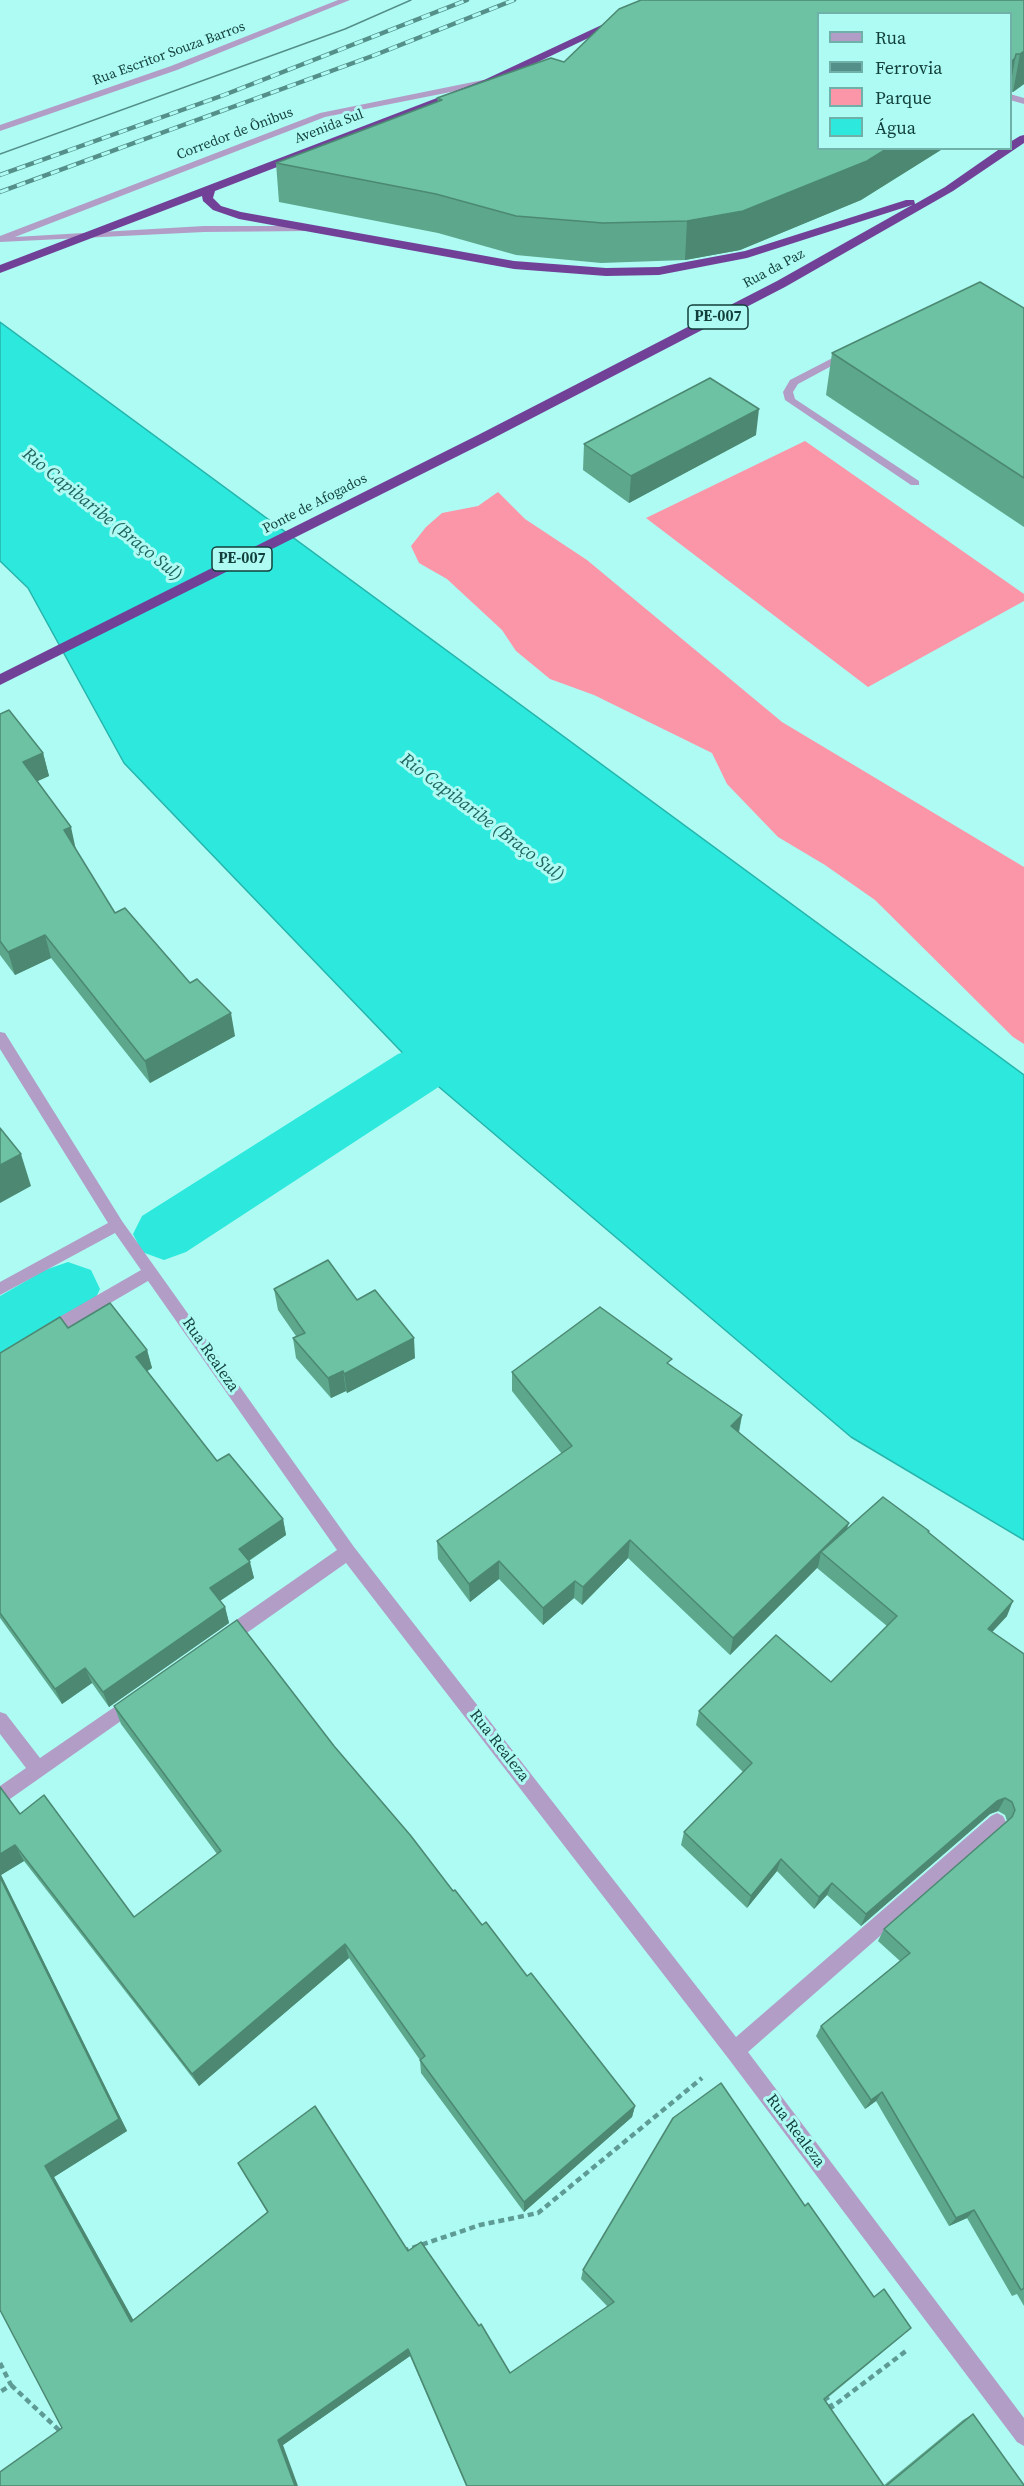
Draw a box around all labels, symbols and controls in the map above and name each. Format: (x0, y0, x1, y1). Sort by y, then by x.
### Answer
legend (817, 12, 1012, 150)
street label: Rua Escritor Souza Barros (90, 19, 248, 89)
text: Rua (875, 25, 906, 50)
text: Ferrovia (875, 55, 942, 80)
text: Parque (875, 85, 932, 110)
street label: Corredor de Ônibus (174, 104, 296, 164)
street label: Avenida Sul (292, 106, 366, 148)
text: Água (875, 115, 916, 140)
street label: Rua da Paz (740, 246, 808, 292)
road number: PE-007 (688, 305, 748, 329)
water label: Rio Capibaribe (Braço Sul) (18, 444, 186, 586)
street label: Ponte de Afogados (260, 470, 370, 538)
road number: PE-007 (212, 547, 272, 571)
water label: Rio Capibaribe (Braço Sul) (396, 749, 568, 887)
street label: Rua Realeza (177, 1314, 243, 1396)
street label: Rua Realeza (465, 1706, 533, 1786)
street label: Rua Realeza (761, 2091, 829, 2171)

